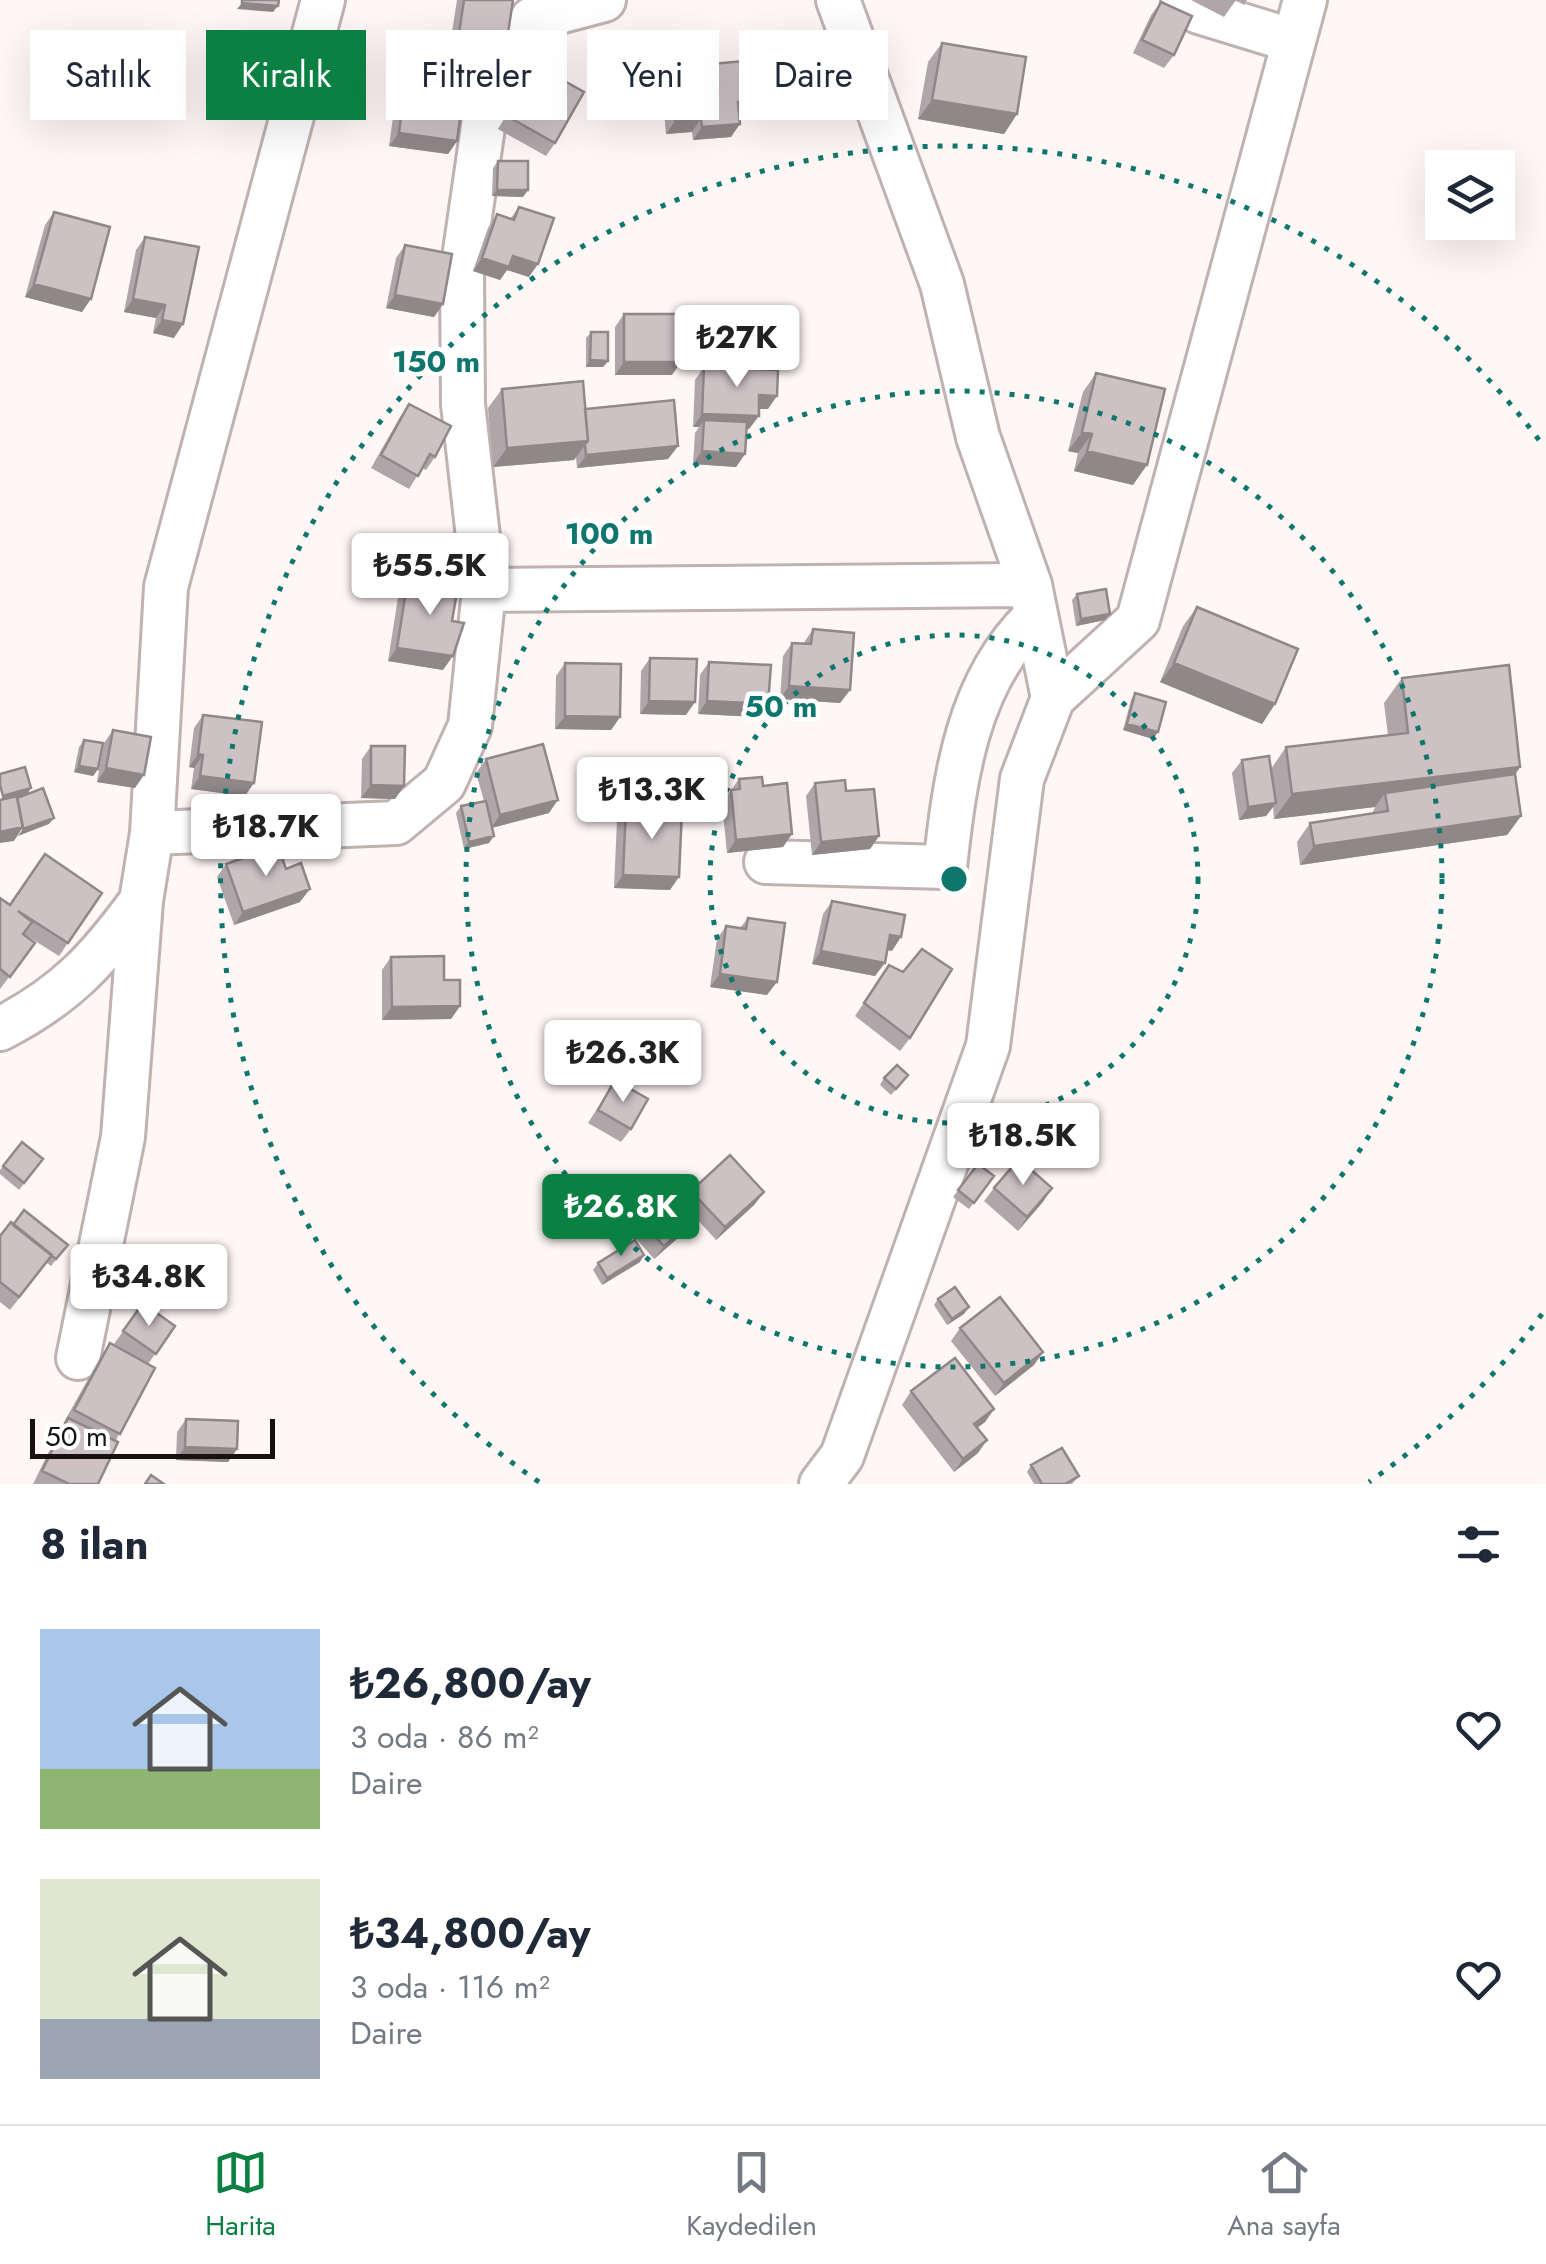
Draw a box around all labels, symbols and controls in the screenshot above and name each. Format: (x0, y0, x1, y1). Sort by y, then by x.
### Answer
chip: Satılık (30, 30, 186, 120)
chip: Kiralık (206, 30, 366, 120)
chip: Filtreler (386, 30, 567, 120)
chip: Yeni (587, 30, 719, 120)
chip: Daire (739, 30, 888, 120)
map controls (1425, 150, 1515, 240)
button: layers (1425, 150, 1515, 240)
pin: ₺27K (678, 305, 796, 390)
text: ₺27K (697, 314, 777, 360)
text: 150 m (392, 340, 480, 383)
text: 100 m (565, 512, 653, 555)
pin: ₺55.5K (349, 533, 511, 618)
text: ₺55.5K (374, 542, 486, 588)
text: 50 m (745, 685, 817, 728)
pin: ₺13.3K (571, 757, 733, 842)
text: ₺13.3K (599, 766, 705, 812)
pin: ₺18.7K (185, 794, 347, 879)
text: ₺18.7K (213, 803, 319, 849)
centre of rings (936, 861, 972, 897)
pin: ₺26.3K (542, 1020, 704, 1105)
text: ₺26.3K (566, 1029, 680, 1075)
pin: ₺18.5K (942, 1103, 1104, 1188)
text: ₺18.5K (969, 1112, 1077, 1158)
pin: ₺26.8K (540, 1174, 702, 1259)
text: ₺26.8K (564, 1183, 678, 1229)
pin: ₺34.8K (68, 1244, 230, 1329)
text: ₺34.8K (92, 1253, 206, 1299)
scale bar (30, 1414, 275, 1458)
text: 50 m (45, 1416, 108, 1457)
text: 8 ilan (40, 1514, 149, 1575)
icon: filters (1451, 1517, 1506, 1572)
text: ₺26,800/ay (350, 1653, 591, 1714)
icon: home (120, 1669, 240, 1789)
icon: heart (1451, 1702, 1506, 1757)
text: 3 oda · 86 m² (350, 1714, 539, 1760)
text: Daire (350, 1760, 422, 1806)
text: ₺34,800/ay (350, 1903, 591, 1964)
icon: home (120, 1919, 240, 2039)
icon: heart (1451, 1952, 1506, 2007)
text: 3 oda · 116 m² (350, 1964, 550, 2010)
text: Daire (350, 2010, 422, 2056)
tab: Harita (205, 2145, 276, 2246)
tab: Kaydedilen (686, 2145, 817, 2246)
tab: Ana sayfa (1227, 2145, 1341, 2246)

